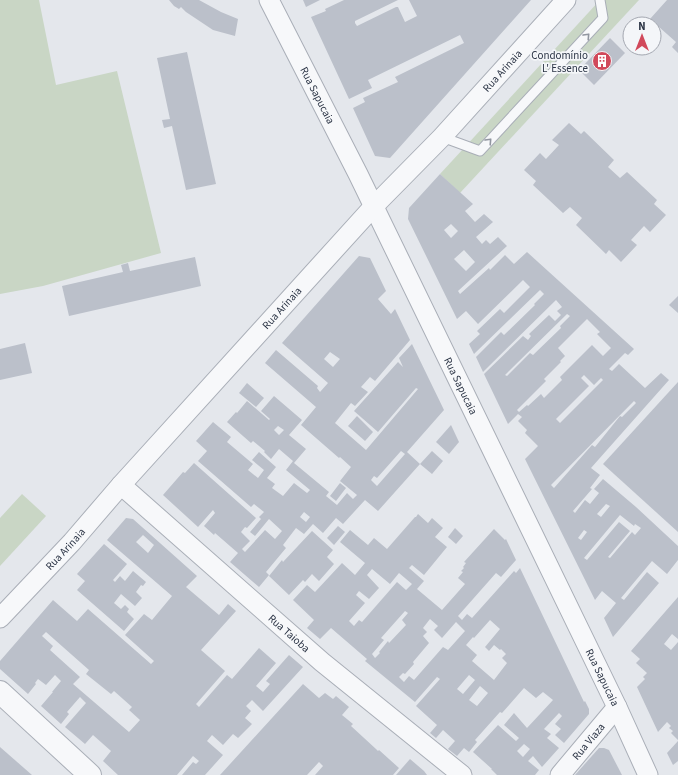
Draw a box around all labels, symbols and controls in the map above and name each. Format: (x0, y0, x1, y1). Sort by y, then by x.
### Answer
north arrow (622, 16, 662, 56)
text: N (638, 19, 646, 34)
one-way arrow (582, 33, 590, 41)
street label: Rua Arinaia (479, 46, 525, 95)
place label: Condomínio L' Essence (531, 48, 589, 76)
building icon: Condomínio L' Essence (591, 50, 613, 72)
street label: Rua Sapucaia (297, 64, 339, 126)
one-way arrow (484, 138, 492, 146)
street label: Rua Arinaia (258, 283, 305, 332)
street label: Rua Sapucaia (441, 355, 481, 417)
street label: Rua Arinaia (42, 525, 88, 573)
street label: Rua Taioba (265, 611, 313, 655)
street label: Rua Sapucaia (582, 646, 623, 709)
street label: Rua Viaza (568, 720, 608, 763)

